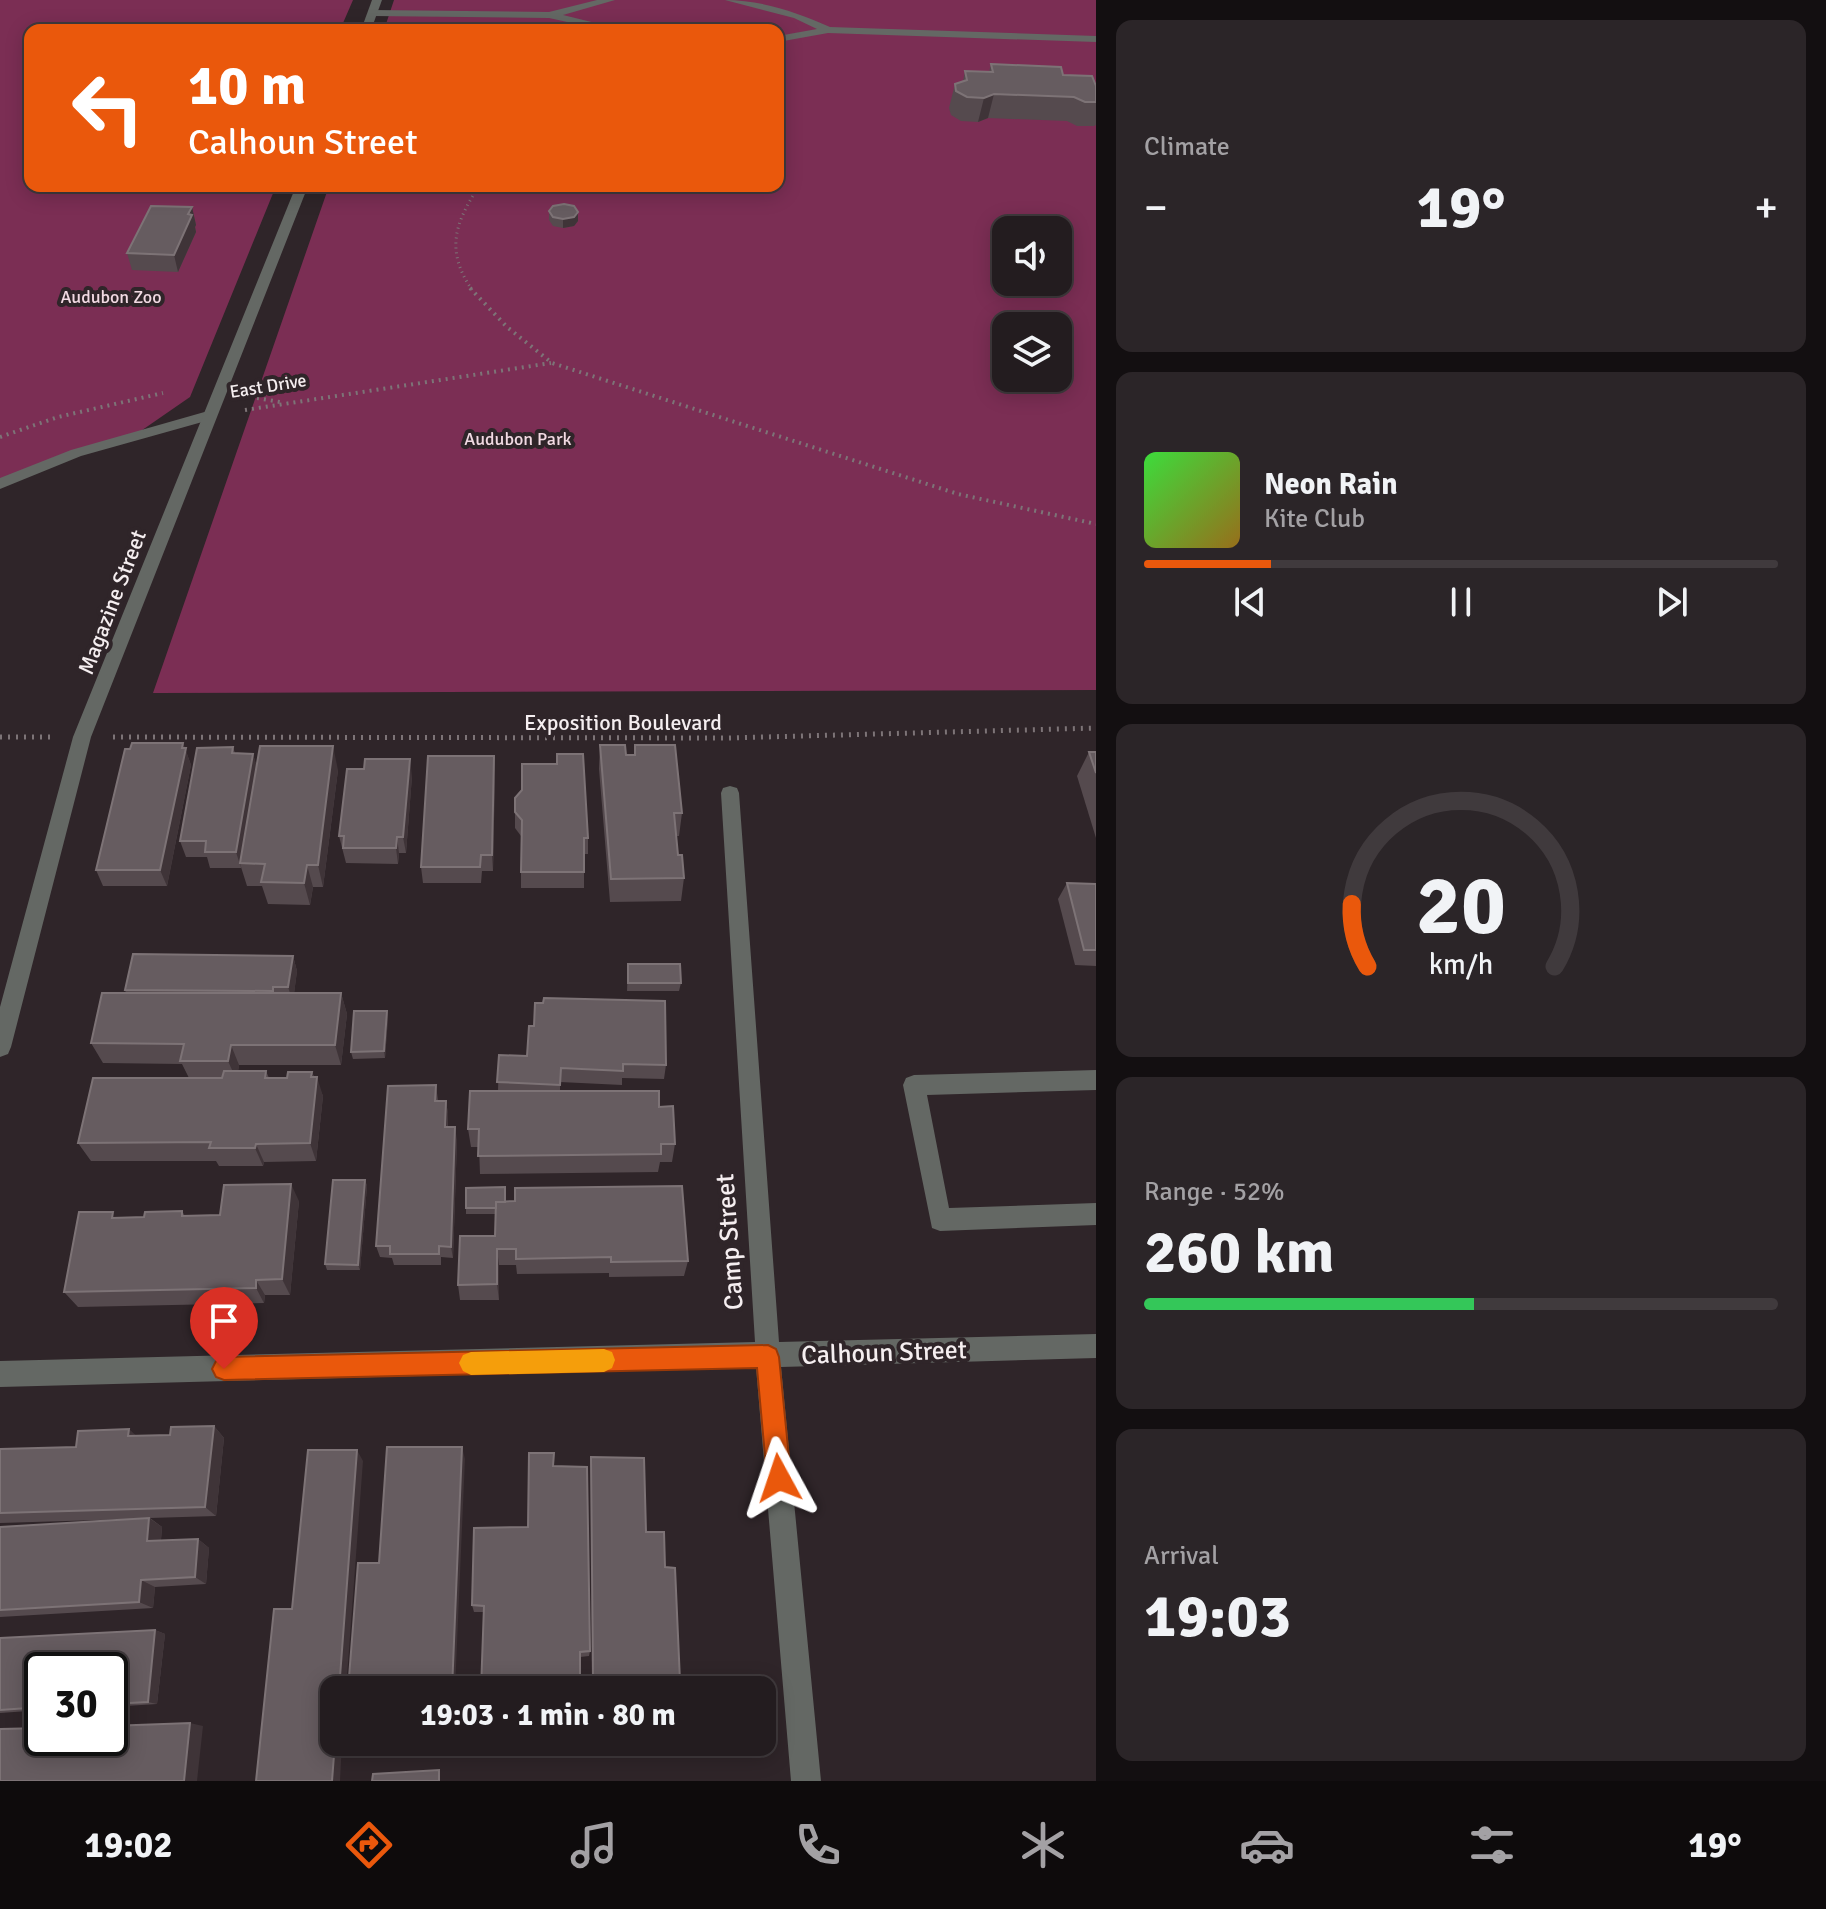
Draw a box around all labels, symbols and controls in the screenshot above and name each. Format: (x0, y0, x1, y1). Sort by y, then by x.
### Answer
text: 10 m (188, 51, 306, 120)
icon: left (56, 56, 160, 160)
text: Calhoun Street (188, 120, 418, 165)
text: Climate (1144, 131, 1230, 163)
text: 19° (1417, 171, 1505, 245)
text: − (1144, 181, 1168, 235)
text: + (1754, 181, 1778, 235)
map controls (992, 216, 1072, 392)
button: sound (992, 216, 1072, 296)
park label: Audubon Zoo (60, 286, 162, 308)
button: layers (992, 312, 1072, 392)
street label: East Drive (228, 369, 308, 403)
park label: Audubon Park (464, 428, 572, 450)
text: Neon Rain (1264, 466, 1398, 503)
text: Kite Club (1264, 503, 1365, 535)
street label: Magazine Street (72, 526, 152, 678)
icon: previous (1228, 580, 1272, 624)
icon: pause (1439, 580, 1483, 624)
icon: next (1650, 580, 1694, 624)
street label: Exposition Boulevard (524, 709, 722, 736)
text: 20 (1416, 854, 1506, 956)
text: km/h (1429, 947, 1493, 982)
street label: Camp Street (709, 1173, 751, 1311)
text: Range · 52% (1144, 1176, 1285, 1208)
text: 260 km (1144, 1216, 1334, 1290)
pin (190, 1287, 258, 1369)
icon: arrive (202, 1299, 246, 1343)
street label: Calhoun Street (801, 1334, 967, 1372)
position arrow (737, 1436, 821, 1520)
text: Arrival (1144, 1540, 1219, 1572)
text: 19:03 (1144, 1580, 1291, 1654)
speed limit sign: 30 (24, 1652, 128, 1756)
text: 19:03 · 1 min · 80 m (420, 1697, 676, 1734)
icon: directions (341, 1817, 397, 1873)
icon: music (566, 1817, 622, 1873)
icon: phone (790, 1817, 846, 1873)
icon: climate (1015, 1817, 1071, 1873)
icon: car (1239, 1817, 1295, 1873)
icon: filters (1464, 1817, 1520, 1873)
text: 19:02 (84, 1823, 173, 1868)
text: 19° (1688, 1823, 1742, 1868)

